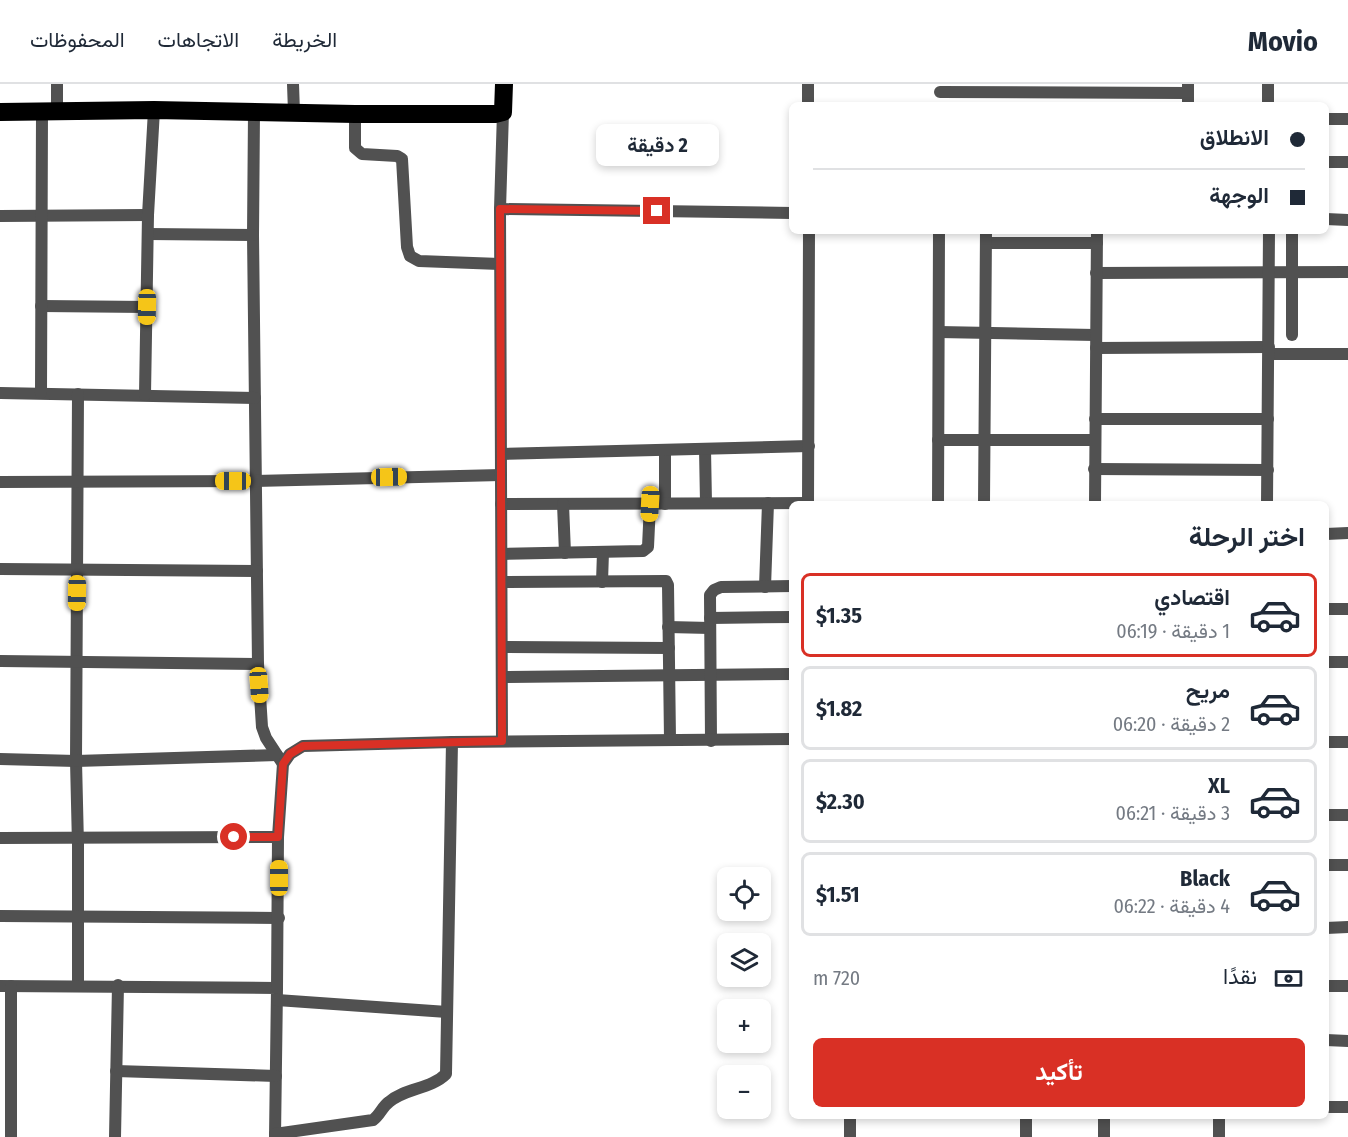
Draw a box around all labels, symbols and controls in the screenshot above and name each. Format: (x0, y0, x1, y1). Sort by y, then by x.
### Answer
text: Movio (1248, 25, 1318, 58)
text: المحفوظات (30, 27, 125, 53)
text: الاتجاهات (158, 27, 239, 53)
text: الخريطة (272, 27, 337, 53)
callout: 2 دقيقة (596, 124, 718, 166)
text: الانطلاق (1200, 124, 1269, 151)
text: 2 دقيقة (627, 133, 688, 157)
text: الوجهة (1209, 182, 1269, 209)
route end (643, 197, 670, 224)
car (138, 289, 156, 325)
car (371, 468, 407, 486)
car (215, 472, 251, 490)
car (640, 486, 660, 522)
text: اختر الرحلة (1189, 521, 1305, 553)
car (68, 575, 86, 611)
text: اقتصادي (1154, 584, 1230, 611)
icon: car (1248, 588, 1302, 642)
text: $1.35 (816, 602, 862, 629)
text: 1 دقيقة · 06:19 (1116, 619, 1230, 643)
car (249, 666, 269, 704)
text: مريح (1186, 677, 1230, 704)
icon: car (1248, 681, 1302, 735)
text: $1.82 (816, 695, 862, 722)
text: 2 دقيقة · 06:20 (1113, 712, 1230, 736)
text: XL (1208, 772, 1230, 799)
icon: car (1248, 774, 1302, 828)
text: $2.30 (816, 788, 865, 815)
text: 3 دقيقة · 06:21 (1116, 801, 1230, 825)
route start (220, 823, 247, 850)
car (270, 860, 288, 896)
text: Black (1180, 865, 1230, 892)
map controls (717, 867, 771, 1119)
button: locate (717, 867, 771, 921)
icon: car (1248, 867, 1302, 921)
text: $1.51 (816, 881, 860, 908)
text: 4 دقيقة · 06:22 (1113, 894, 1230, 918)
button: layers (717, 933, 771, 987)
icon: cash (1272, 962, 1305, 995)
text: نقدًا (1223, 963, 1257, 990)
text: 720 m (813, 966, 860, 990)
button: + (717, 999, 771, 1053)
button: تأكيد (813, 1038, 1305, 1107)
button: − (717, 1065, 771, 1119)

